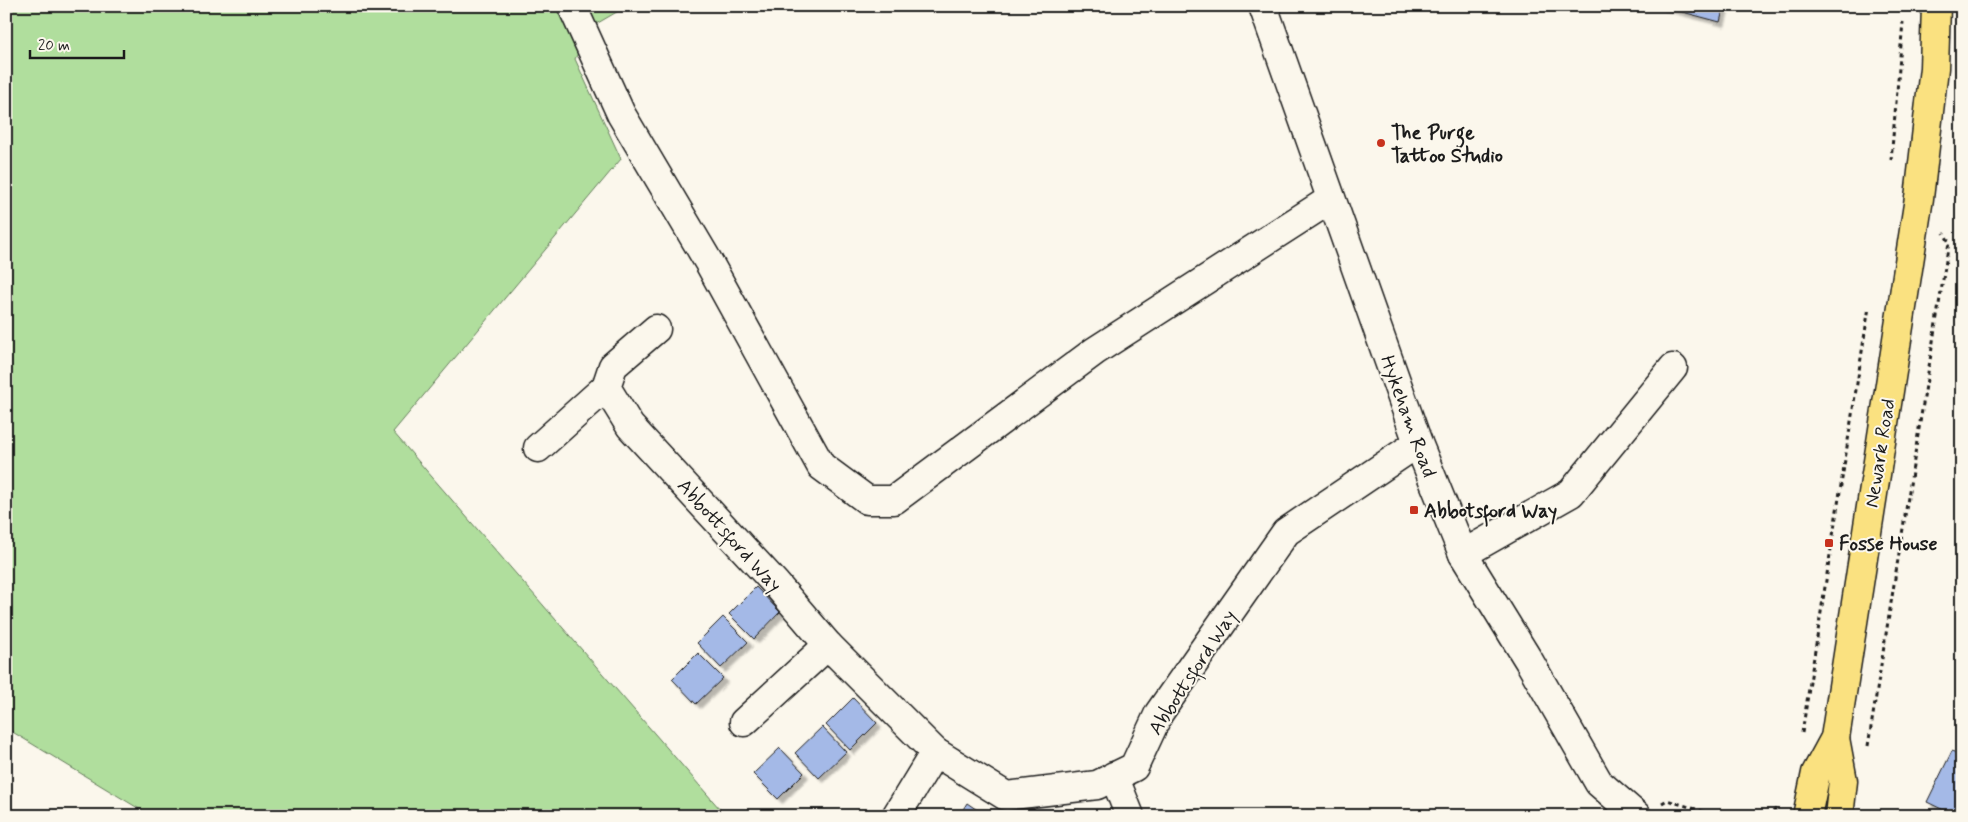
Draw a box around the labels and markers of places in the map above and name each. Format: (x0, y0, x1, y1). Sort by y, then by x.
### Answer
place label: The Purge Tattoo Studio (1391, 120, 1503, 170)
marker: The Purge Tattoo Studio (1375, 137, 1387, 149)
place label: Abbotsford Way (1424, 498, 1557, 527)
marker: Abbotsford Way (1408, 504, 1420, 516)
place label: Fosse House (1839, 531, 1938, 558)
marker: Fosse House (1823, 537, 1835, 549)

